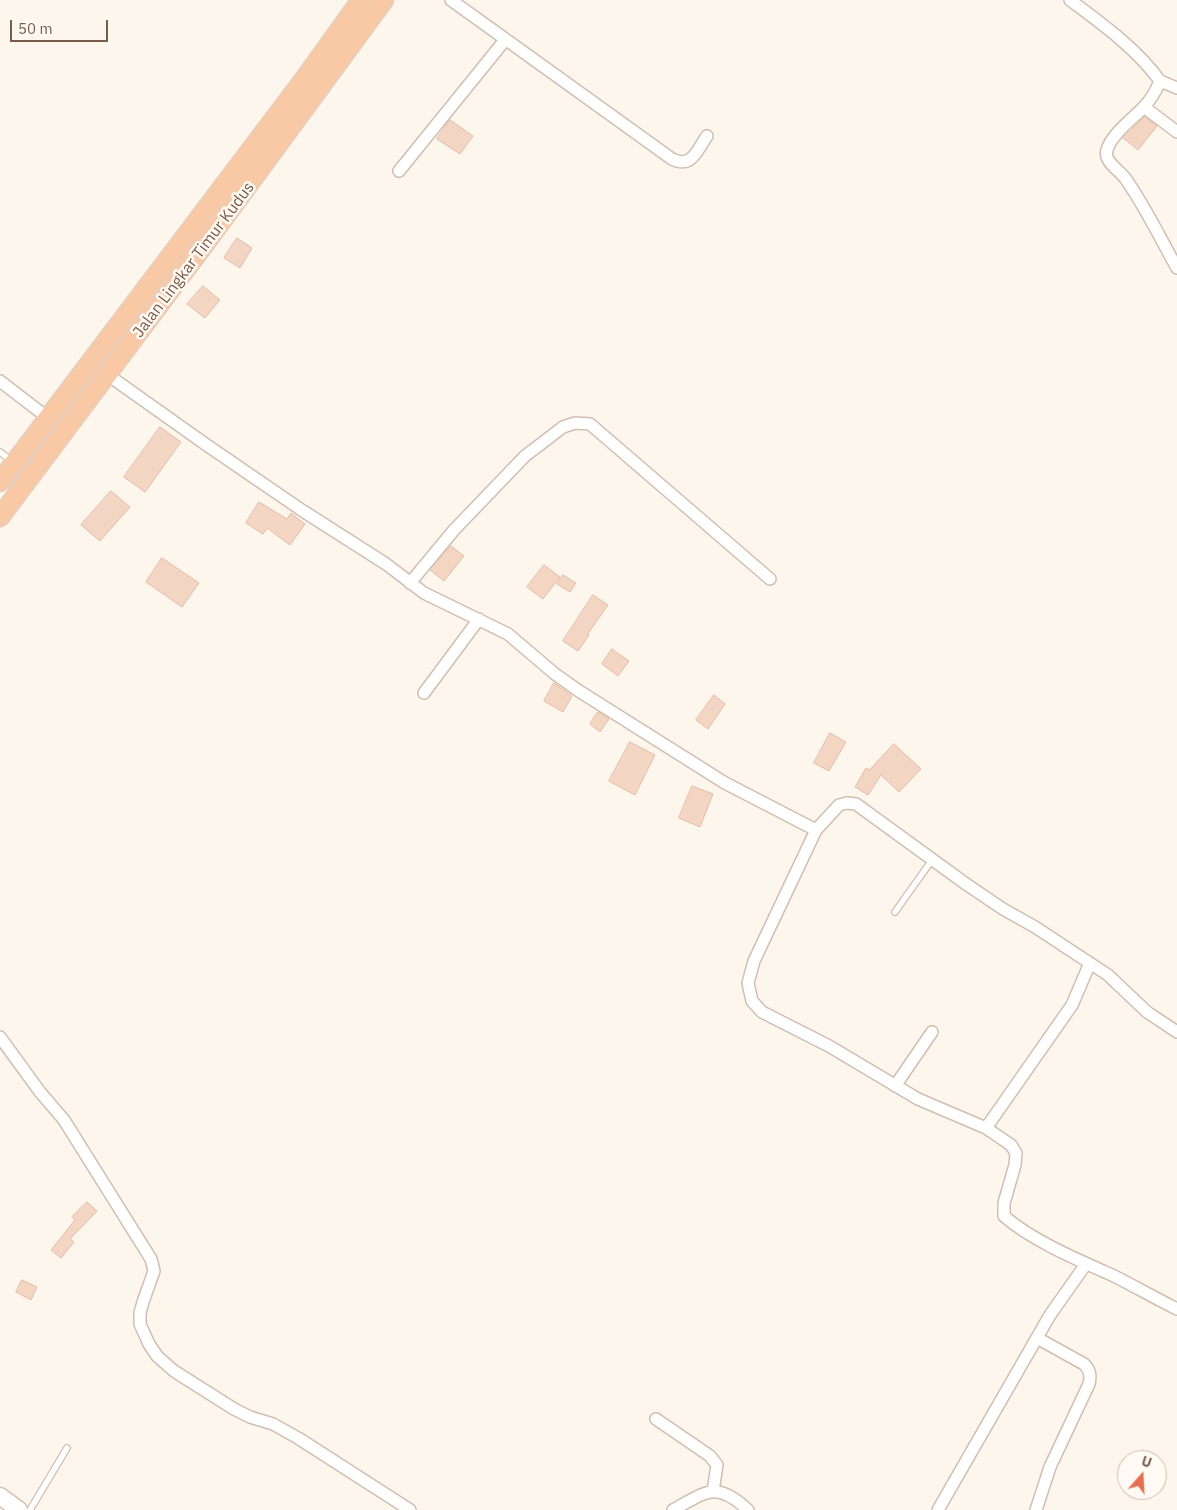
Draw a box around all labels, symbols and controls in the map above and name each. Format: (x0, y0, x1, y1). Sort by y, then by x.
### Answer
scale bar (12, 10, 110, 42)
text: 50 m (18, 19, 53, 38)
street label: Jalan Lingkar Timur Kudus (129, 178, 259, 342)
north arrow (1117, 1450, 1167, 1500)
text: U (1139, 1452, 1154, 1472)

